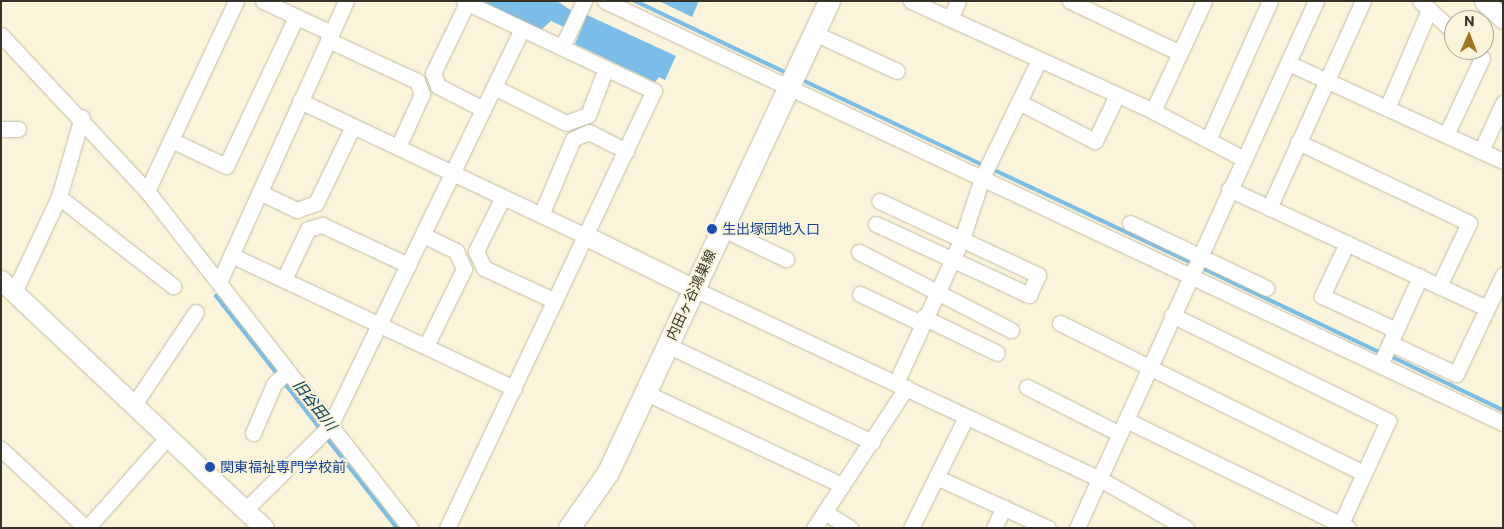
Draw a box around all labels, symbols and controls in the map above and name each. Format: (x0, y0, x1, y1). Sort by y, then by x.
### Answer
north arrow (1444, 10, 1494, 60)
text: N (1464, 12, 1475, 29)
place label: 生出塚団地入口 (722, 221, 820, 237)
marker: 生出塚団地入口 (706, 223, 718, 235)
street label: 内田ヶ谷鴻巣線 (663, 247, 719, 343)
water label: 旧谷田川 (289, 376, 341, 434)
place label: 関東福祉専門学校前 (220, 459, 346, 475)
marker: 関東福祉専門学校前 (204, 461, 216, 473)

